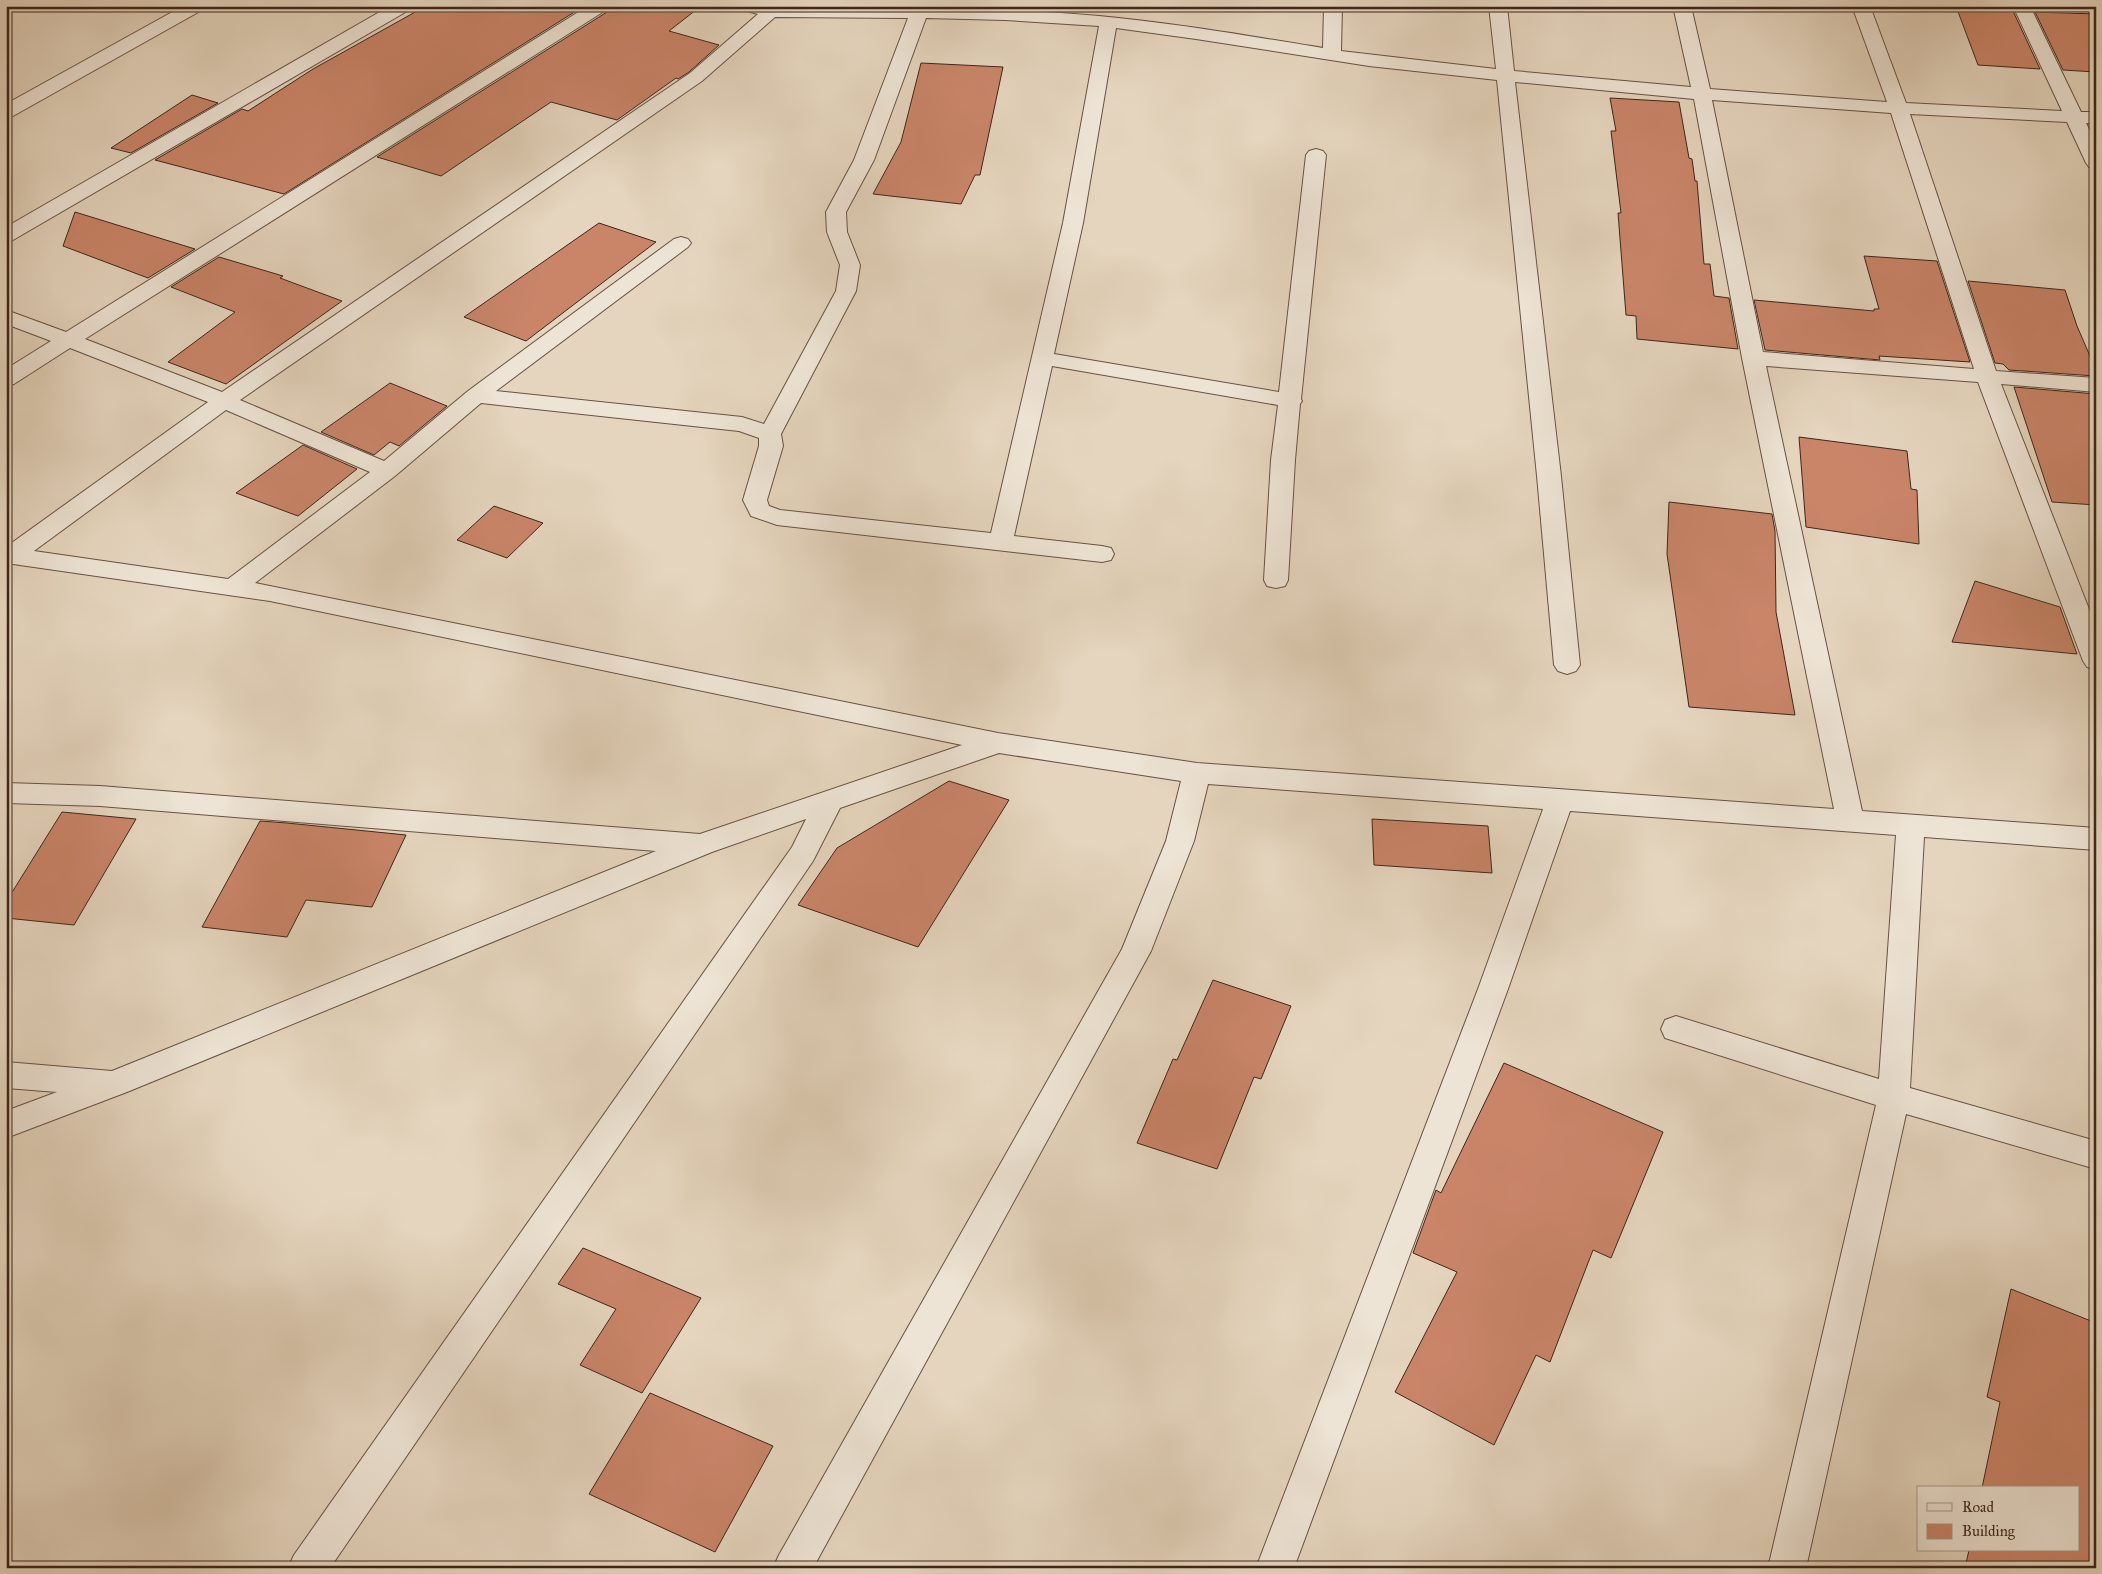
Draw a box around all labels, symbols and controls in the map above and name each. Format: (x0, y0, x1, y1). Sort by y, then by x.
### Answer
legend (1917, 1486, 2080, 1552)
text: Road (1962, 1498, 1994, 1516)
text: Building (1962, 1522, 2016, 1540)

